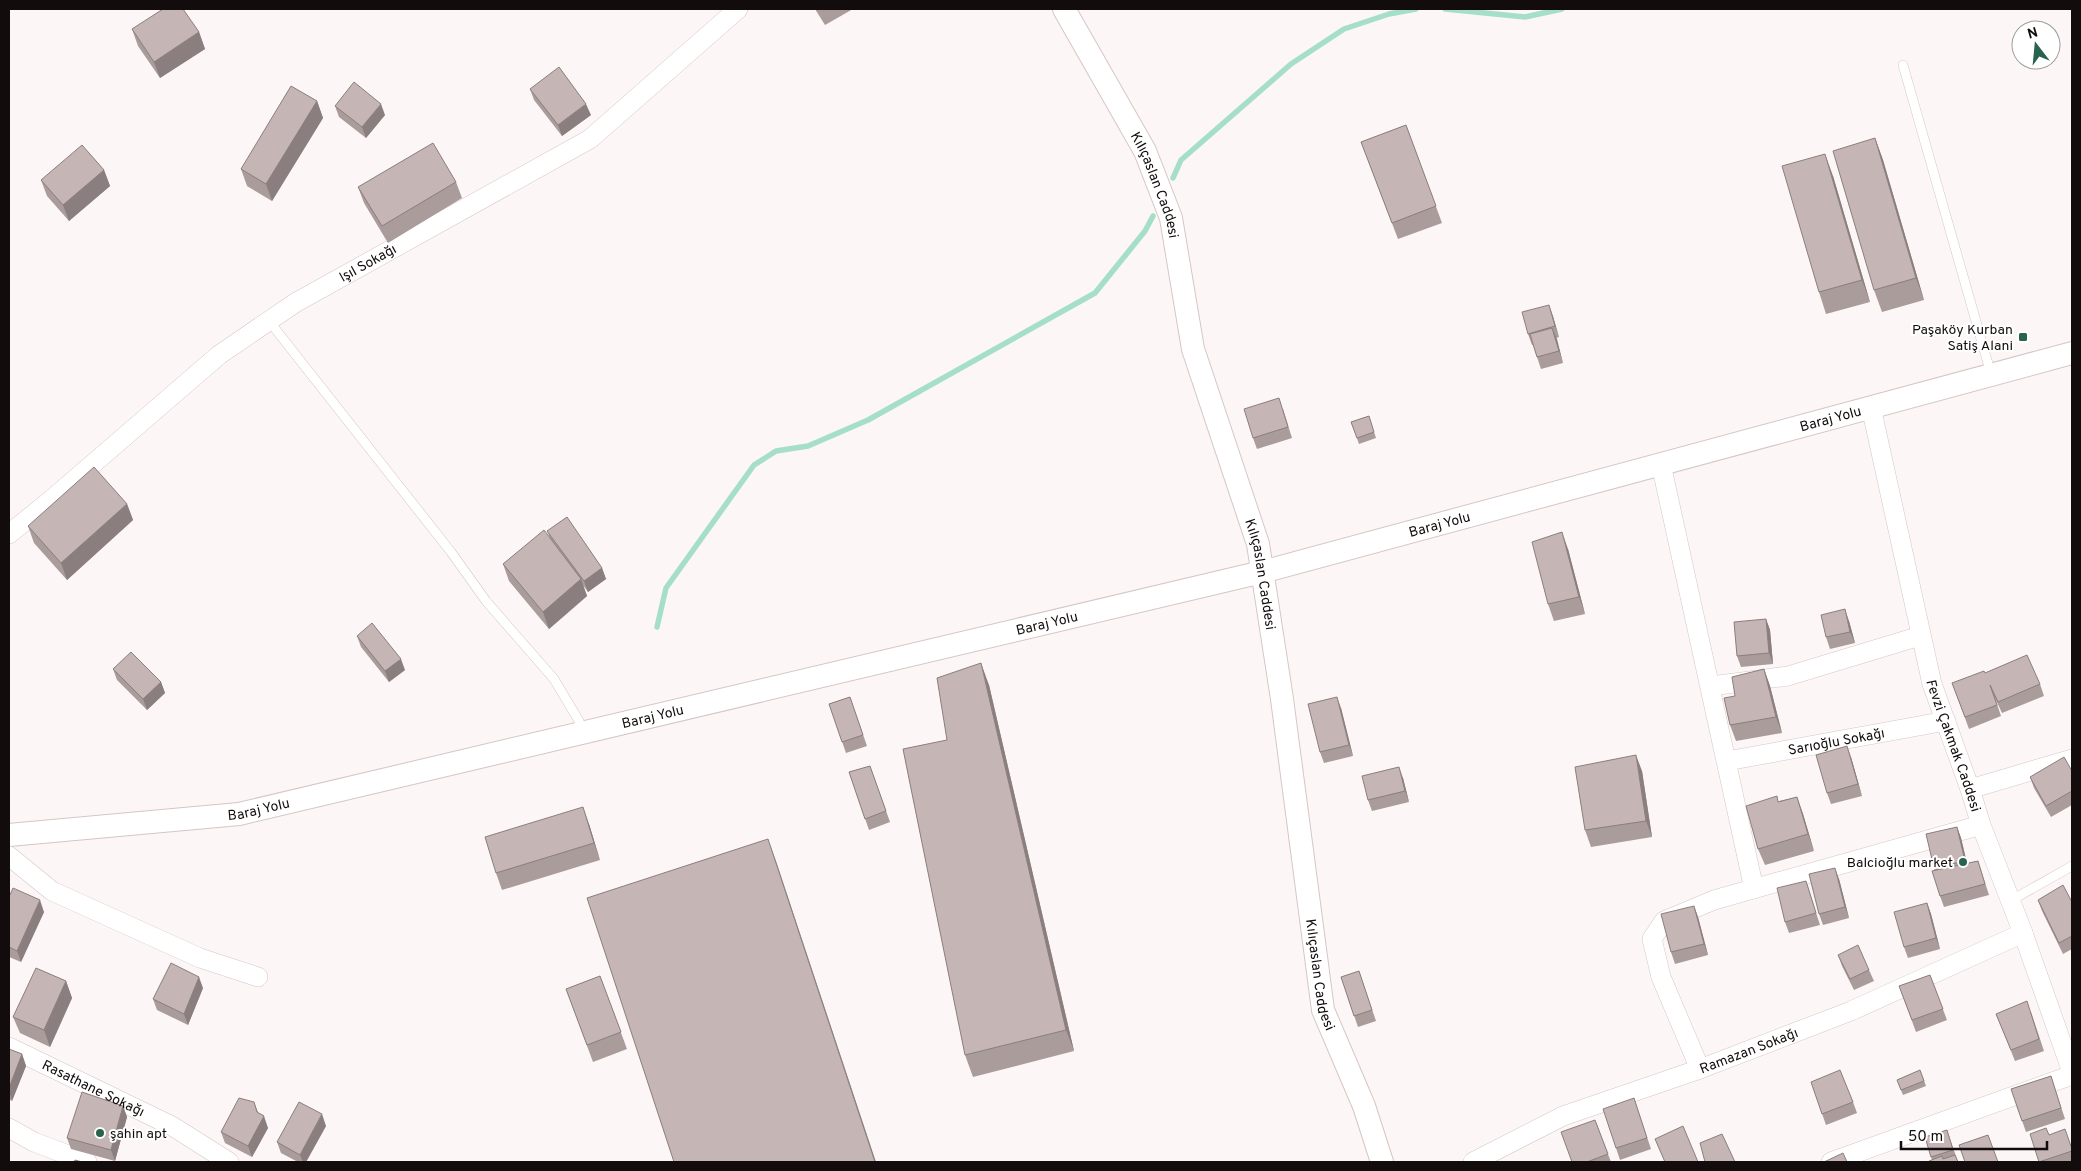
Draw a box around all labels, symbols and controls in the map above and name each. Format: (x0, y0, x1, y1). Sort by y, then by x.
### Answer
north arrow (2011, 20, 2061, 70)
text: N (2026, 24, 2040, 44)
street label: Kılıçaslan Caddesi (1126, 129, 1181, 240)
street label: Işıl Sokağı (337, 241, 400, 287)
place label: Paşaköy Kurban Satiş Alani (1912, 322, 2013, 355)
marker: Paşaköy Kurban Satiş Alani (2017, 331, 2029, 343)
street label: Baraj Yolu (1798, 403, 1863, 436)
street label: Baraj Yolu (1407, 509, 1473, 542)
street label: Kılıçaslan Caddesi (1240, 517, 1278, 631)
street label: Baraj Yolu (1014, 609, 1080, 640)
street label: Fevzi Çakmak Caddesi (1921, 678, 1983, 814)
street label: Baraj Yolu (620, 702, 686, 733)
street label: Sarıoğlu Sokağı (1787, 725, 1886, 760)
street label: Baraj Yolu (227, 795, 292, 825)
place label: Balcioğlu market (1847, 855, 1953, 872)
marker: Balcioğlu market (1957, 856, 1969, 868)
street label: Kılıçaslan Caddesi (1301, 918, 1338, 1034)
street label: Ramazan Sokağı (1698, 1025, 1801, 1078)
street label: Rasathane Sokağı (39, 1057, 147, 1121)
scale bar (1901, 1118, 2047, 1150)
place label: şahin apt (110, 1126, 167, 1143)
marker: şahin apt (94, 1127, 106, 1139)
text: 50 m (1908, 1128, 1943, 1147)

